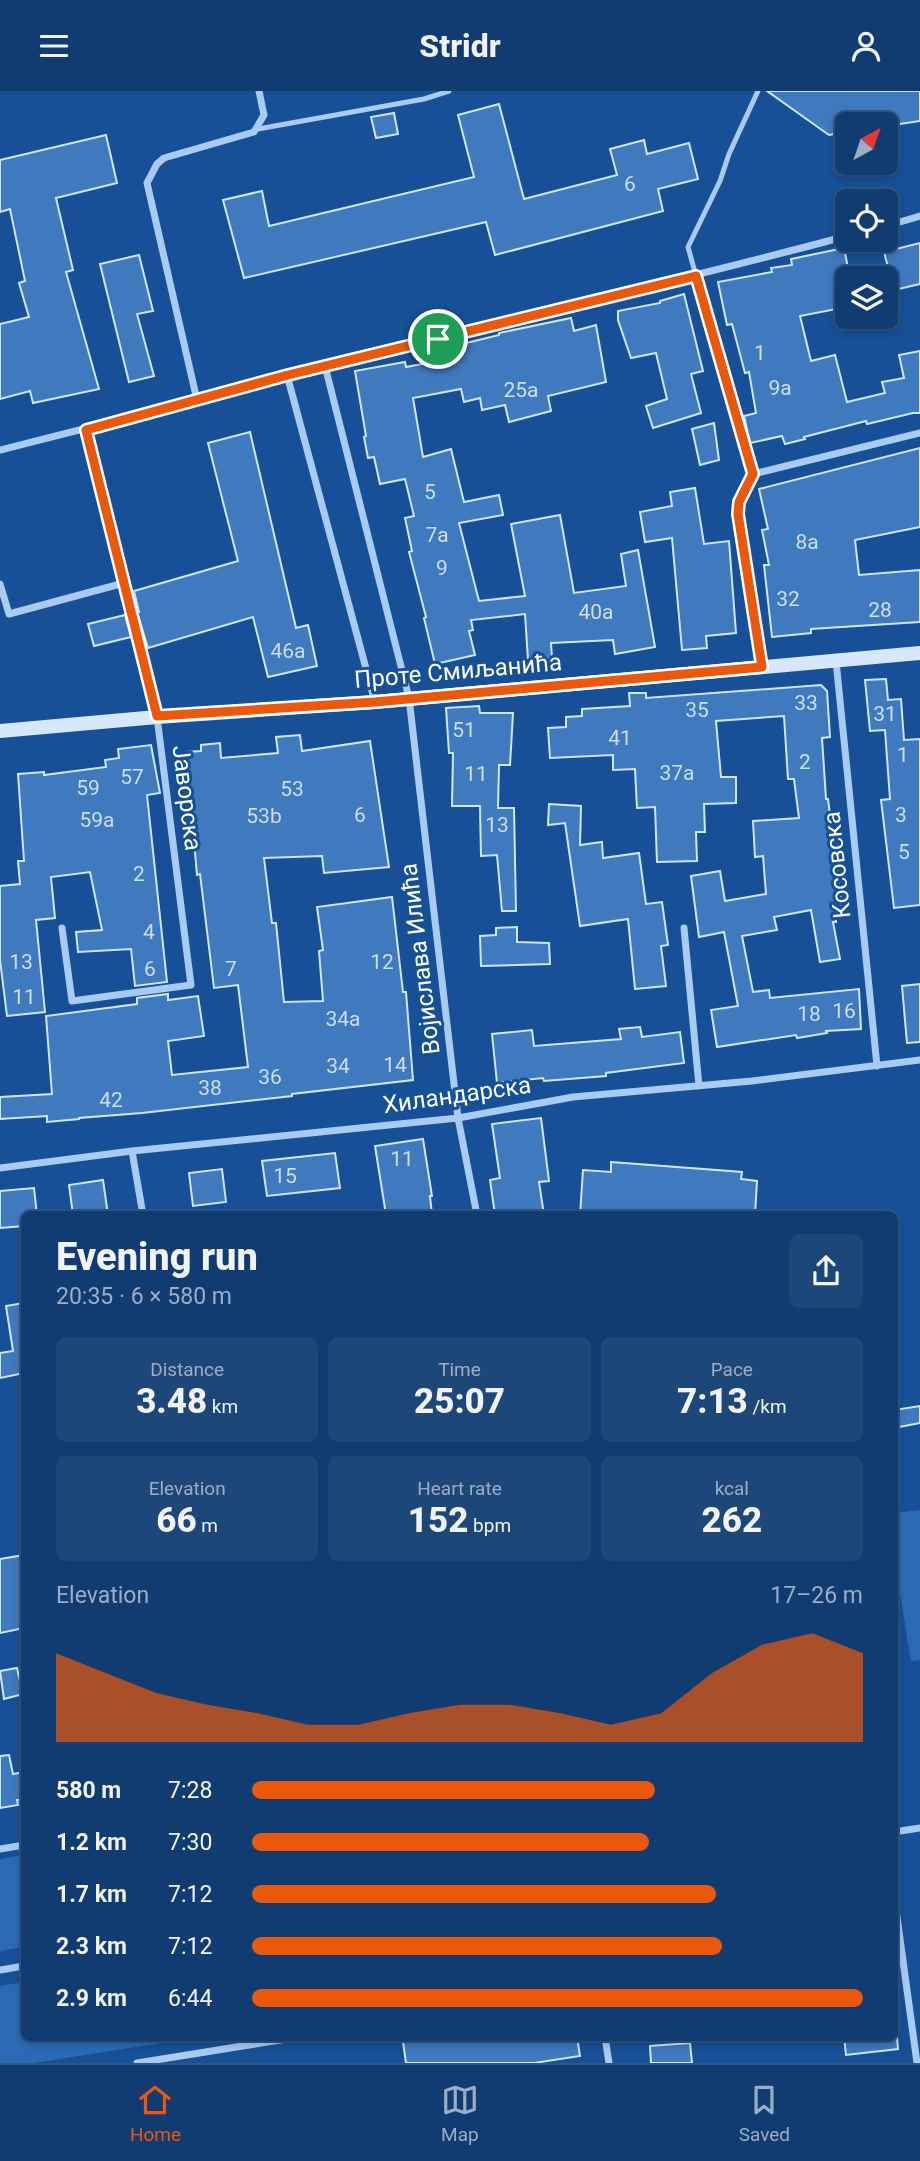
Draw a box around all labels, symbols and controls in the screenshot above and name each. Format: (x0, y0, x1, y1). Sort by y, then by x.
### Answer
icon: menu (35, 27, 73, 65)
text: Stridr (419, 27, 501, 65)
icon: person (847, 27, 885, 65)
north arrow (835, 112, 898, 175)
map controls (835, 112, 898, 329)
house number: 6 (624, 172, 636, 196)
button: locate (835, 189, 898, 252)
button: layers (835, 266, 898, 329)
pin (408, 309, 468, 369)
icon: arrive (419, 320, 457, 358)
house number: 1 (754, 341, 766, 365)
house number: 9a (768, 376, 792, 400)
house number: 25a (503, 378, 539, 402)
house number: 5 (424, 480, 436, 504)
house number: 7a (425, 523, 449, 547)
house number: 8a (795, 530, 819, 554)
house number: 9 (436, 556, 448, 580)
house number: 32 (776, 587, 800, 611)
house number: 28 (868, 598, 892, 622)
house number: 40a (578, 600, 614, 624)
house number: 46a (270, 639, 306, 663)
street label: Проте Смиљанића (353, 648, 563, 694)
house number: 33 (794, 691, 818, 715)
house number: 35 (685, 698, 709, 722)
house number: 31 (873, 702, 897, 726)
house number: 51 (452, 718, 476, 742)
house number: 41 (608, 726, 632, 750)
house number: 1 (897, 743, 909, 767)
street label: Јаворска (167, 744, 207, 852)
house number: 2 (799, 750, 811, 774)
house number: 37a (659, 761, 695, 785)
house number: 11 (464, 762, 488, 786)
house number: 57 (120, 765, 144, 789)
house number: 59 (76, 776, 100, 800)
house number: 53 (280, 777, 304, 801)
house number: 6 (354, 803, 366, 827)
house number: 3 (895, 803, 907, 827)
house number: 53b (246, 804, 282, 828)
house number: 59a (79, 808, 115, 832)
street label: Косовска (817, 810, 857, 920)
house number: 13 (485, 813, 509, 837)
house number: 5 (898, 840, 910, 864)
house number: 2 (133, 862, 145, 886)
street label: Војислава Илића (394, 862, 446, 1056)
house number: 4 (143, 920, 155, 944)
house number: 13 (9, 950, 33, 974)
house number: 12 (370, 950, 394, 974)
house number: 6 (144, 957, 156, 981)
house number: 7 (225, 957, 237, 981)
house number: 11 (12, 985, 36, 1009)
house number: 16 (832, 999, 856, 1023)
house number: 18 (797, 1002, 821, 1026)
house number: 34a (325, 1007, 361, 1031)
house number: 14 (383, 1053, 407, 1077)
house number: 34 (326, 1054, 350, 1078)
house number: 36 (258, 1065, 282, 1089)
street label: Хиландарска (381, 1071, 533, 1119)
house number: 38 (198, 1076, 222, 1100)
house number: 42 (99, 1088, 123, 1112)
house number: 11 (390, 1147, 414, 1171)
house number: 15 (273, 1164, 297, 1188)
button: share (789, 1234, 863, 1308)
text: Evening run (56, 1235, 258, 1279)
text: 20:35 · 6 × 580 m (56, 1283, 232, 1310)
text: Distance (150, 1358, 224, 1381)
text: Time (438, 1358, 481, 1381)
text: Pace (711, 1358, 753, 1381)
text: 3.48 (136, 1381, 207, 1422)
text: 25:07 (414, 1381, 505, 1422)
text: 7:13 (677, 1381, 748, 1422)
text: km (207, 1395, 238, 1418)
text: /km (748, 1395, 787, 1418)
text: Elevation (149, 1477, 226, 1500)
text: Heart rate (417, 1477, 502, 1500)
text: kcal (715, 1477, 749, 1500)
text: 66 (156, 1500, 197, 1541)
text: 152 (408, 1500, 468, 1541)
text: 262 (702, 1500, 762, 1541)
text: m (197, 1514, 218, 1537)
text: bpm (468, 1514, 511, 1537)
text: Elevation (56, 1582, 149, 1609)
text: 17–26 m (770, 1582, 863, 1609)
text: 580 m (56, 1777, 121, 1804)
text: 7:28 (168, 1777, 212, 1804)
text: 1.2 km (56, 1829, 127, 1856)
text: 7:30 (168, 1829, 212, 1856)
text: 1.7 km (56, 1881, 127, 1908)
text: 7:12 (168, 1881, 212, 1908)
text: 2.3 km (56, 1933, 127, 1960)
text: 7:12 (168, 1933, 212, 1960)
text: 2.9 km (56, 1985, 127, 2012)
text: 6:44 (168, 1985, 212, 2012)
tab: Home (130, 2081, 181, 2146)
tab: Map (441, 2081, 479, 2146)
tab: Saved (739, 2081, 790, 2146)

